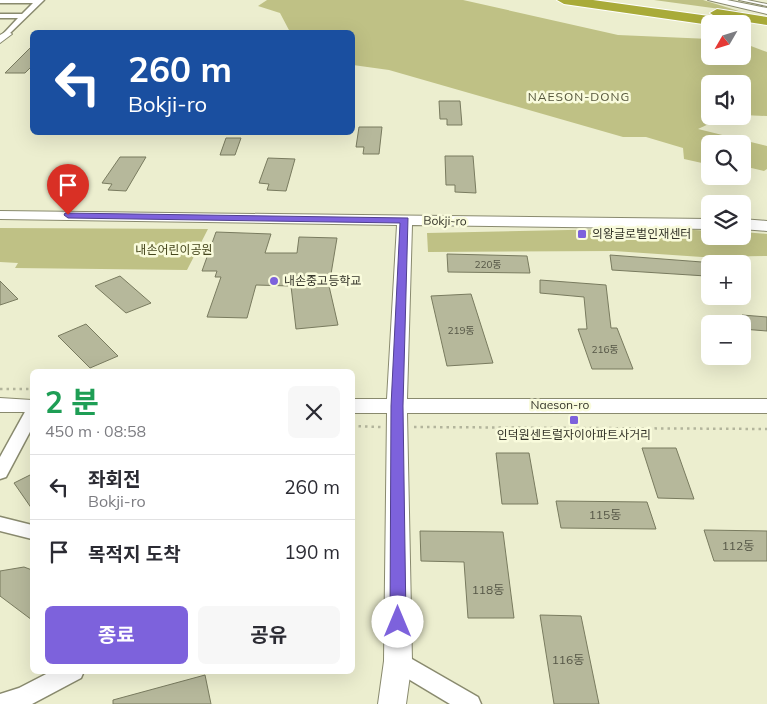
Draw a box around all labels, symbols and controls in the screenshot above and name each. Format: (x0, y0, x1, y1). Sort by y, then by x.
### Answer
north arrow (701, 15, 751, 65)
map controls (701, 15, 751, 365)
text: 260 m (128, 47, 232, 91)
icon: left (45, 50, 110, 115)
button: sound (701, 75, 751, 125)
district label: NAESON-DONG (528, 89, 630, 104)
text: Bokji-ro (128, 90, 207, 118)
button: search (701, 135, 751, 185)
pin (47, 164, 89, 215)
icon: arrive (54, 171, 82, 199)
button: layers (701, 195, 751, 245)
street label: Bokji-ro (423, 213, 467, 228)
place label: 의왕글로벌인재센터 (592, 226, 691, 241)
marker: 의왕글로벌인재센터 (576, 228, 588, 240)
park label: 내손어린이공원 (135, 242, 213, 257)
button: + (701, 255, 751, 305)
house number: 220동 (474, 258, 502, 271)
place label: 내손중고등학교 (284, 273, 361, 288)
marker: 내손중고등학교 (268, 275, 280, 287)
button: − (701, 315, 751, 365)
house number: 219동 (447, 324, 475, 337)
house number: 216동 (591, 343, 619, 356)
text: 2 분 (45, 383, 99, 421)
button: close (288, 386, 340, 438)
street label: Naeson-ro (531, 397, 590, 412)
marker: 인덕원센트럴자이아파트사거리 (568, 414, 580, 426)
text: 450 m · 08:58 (45, 421, 146, 441)
place label: 인덕원센트럴자이아파트사거리 (497, 427, 651, 442)
text: 좌회전 (88, 467, 140, 491)
icon: left (45, 473, 73, 501)
text: 260 m (284, 475, 340, 499)
text: Bokji-ro (88, 491, 146, 511)
house number: 115동 (589, 507, 621, 522)
icon: arrive (45, 538, 73, 566)
house number: 112동 (722, 538, 754, 553)
text: 190 m (284, 540, 340, 564)
text: 목적지 도착 (88, 542, 181, 566)
house number: 118동 (472, 582, 504, 597)
position arrow (371, 595, 423, 647)
button: 종료 (45, 606, 188, 664)
button: 공유 (198, 606, 340, 664)
house number: 116동 (552, 652, 584, 667)

